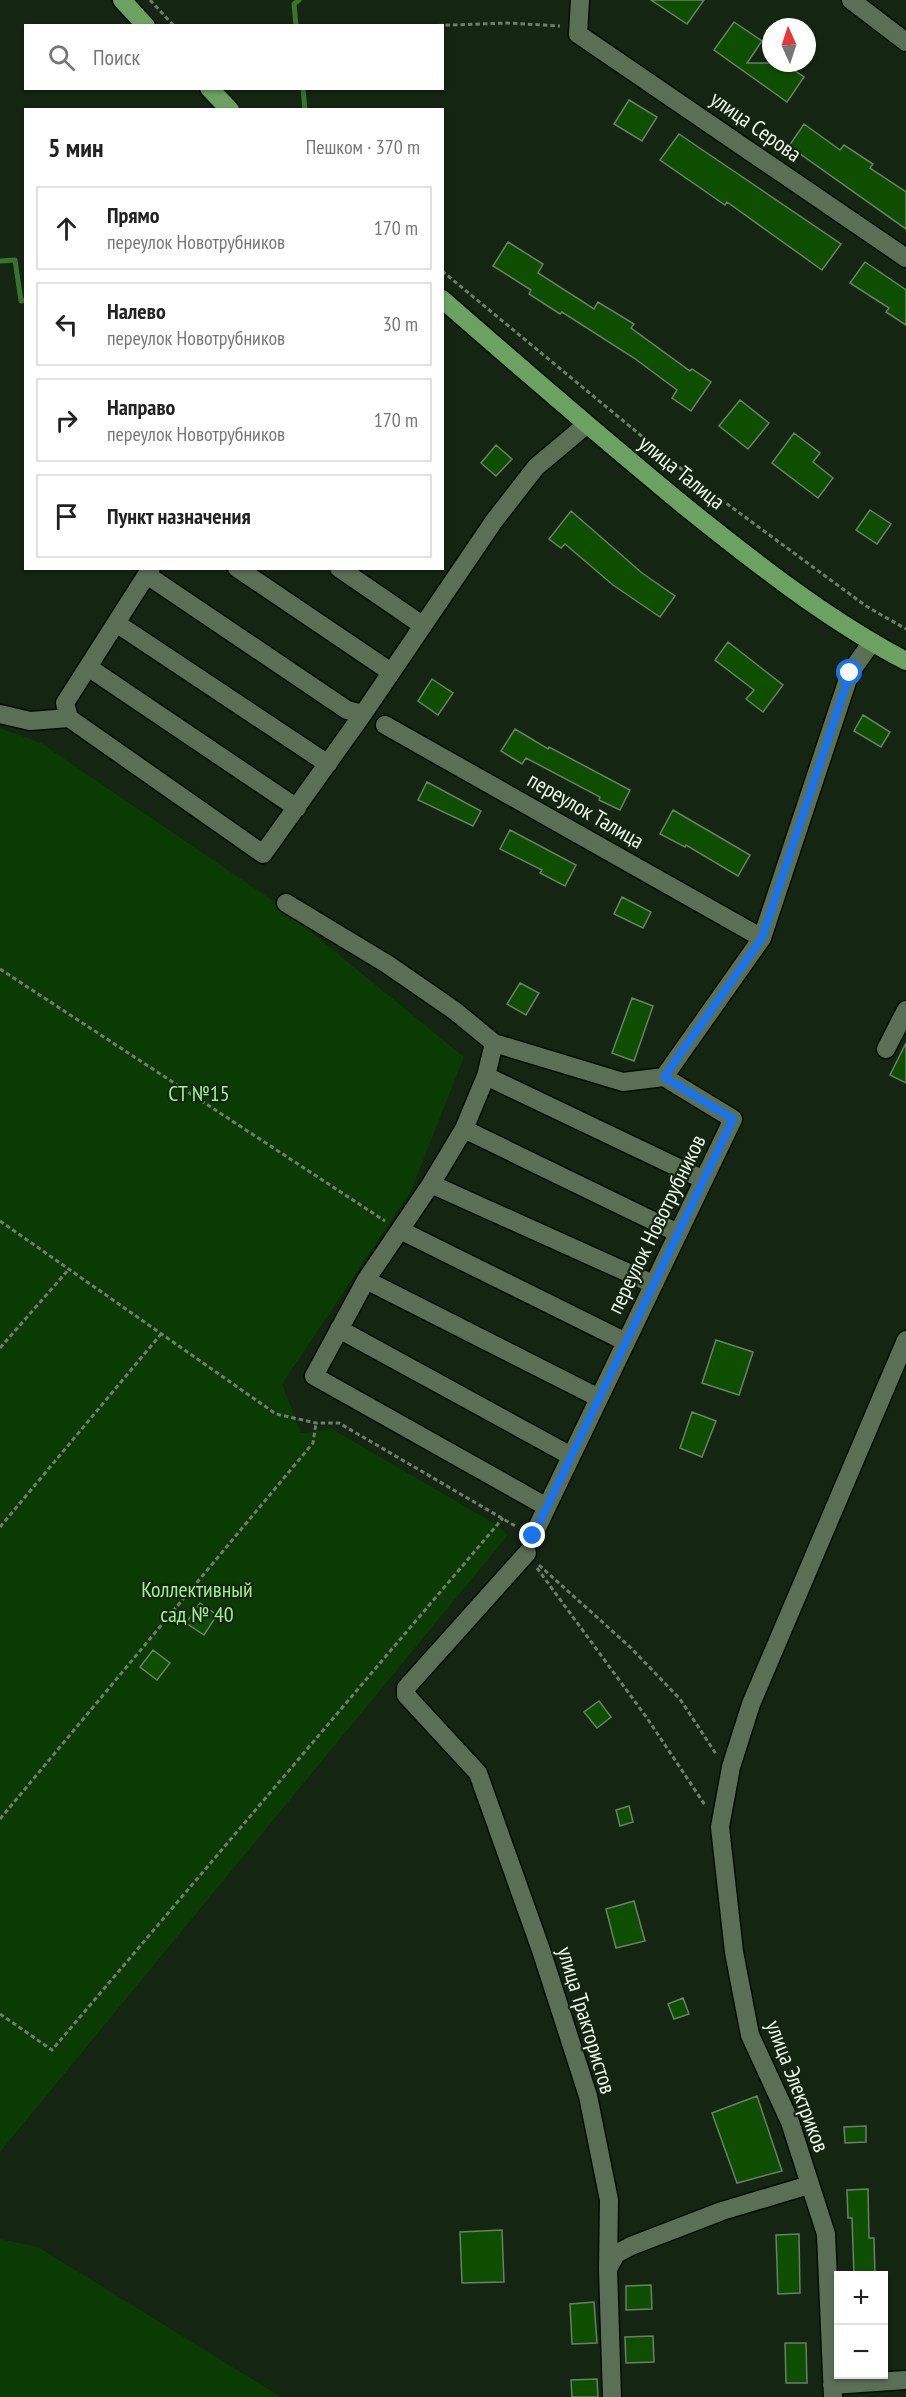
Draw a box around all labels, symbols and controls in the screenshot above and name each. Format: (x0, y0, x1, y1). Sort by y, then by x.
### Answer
north arrow (762, 18, 816, 72)
search box (24, 24, 444, 90)
icon: search (45, 41, 78, 74)
text: Поиск (93, 43, 140, 71)
street label: улица Серова (705, 84, 807, 168)
text: 5 мин (48, 131, 103, 164)
text: Пешком · 370 m (306, 134, 420, 160)
text: Прямо (107, 201, 160, 229)
icon: ahead (50, 212, 83, 245)
text: 170 m (374, 215, 418, 241)
text: переулок Новотрубников (107, 229, 285, 255)
text: Налево (107, 297, 166, 325)
icon: left (50, 308, 83, 341)
text: 30 m (383, 311, 418, 337)
text: переулок Новотрубников (107, 325, 285, 351)
text: Направо (107, 393, 175, 421)
icon: right (50, 404, 83, 437)
text: 170 m (374, 407, 418, 433)
text: переулок Новотрубников (107, 421, 285, 447)
street label: улица Талица (633, 429, 731, 515)
icon: arrive (50, 500, 83, 533)
text: Пункт назначения (107, 502, 251, 530)
route start (836, 659, 862, 685)
street label: переулок Талица (523, 765, 649, 855)
park label: СТ №15 (168, 1079, 230, 1107)
street label: переулок Новотрубников (600, 1130, 712, 1318)
route end (519, 1522, 545, 1548)
park label: Коллективный сад № 40 (141, 1575, 253, 1628)
street label: улица Трактористов (551, 1943, 623, 2097)
street label: улица Электриков (760, 2016, 836, 2156)
map controls (834, 2271, 888, 2379)
button: + (834, 2271, 888, 2325)
button: − (834, 2325, 888, 2379)

